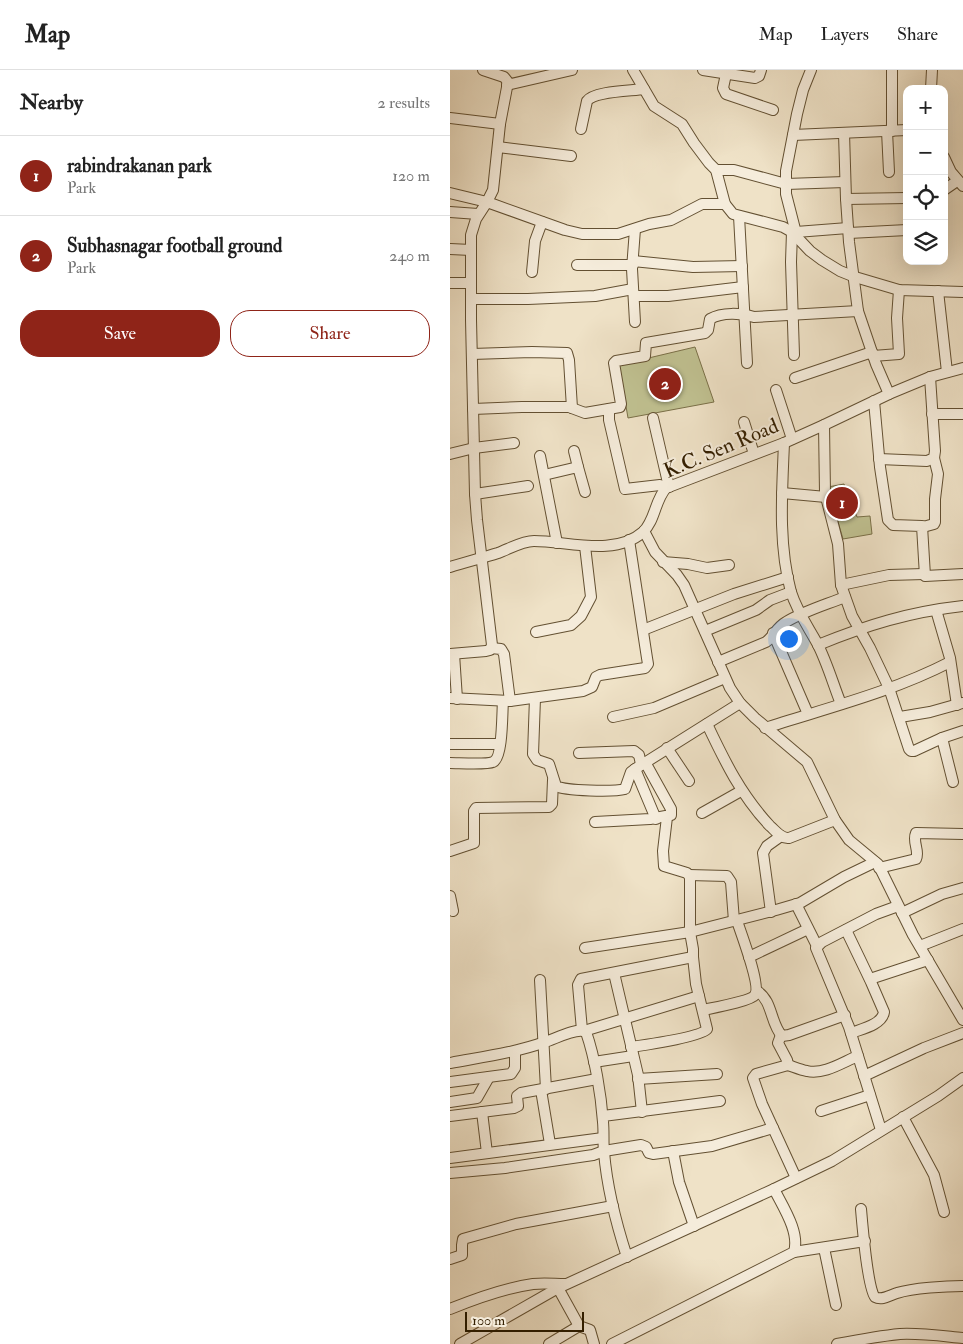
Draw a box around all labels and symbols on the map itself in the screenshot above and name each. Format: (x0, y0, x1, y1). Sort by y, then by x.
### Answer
pin: 2 (649, 365, 681, 403)
street label: K.C. Sen Road (660, 412, 783, 485)
pin: 1 (826, 484, 858, 522)
your location (776, 626, 802, 652)
scale bar (465, 1309, 584, 1332)

